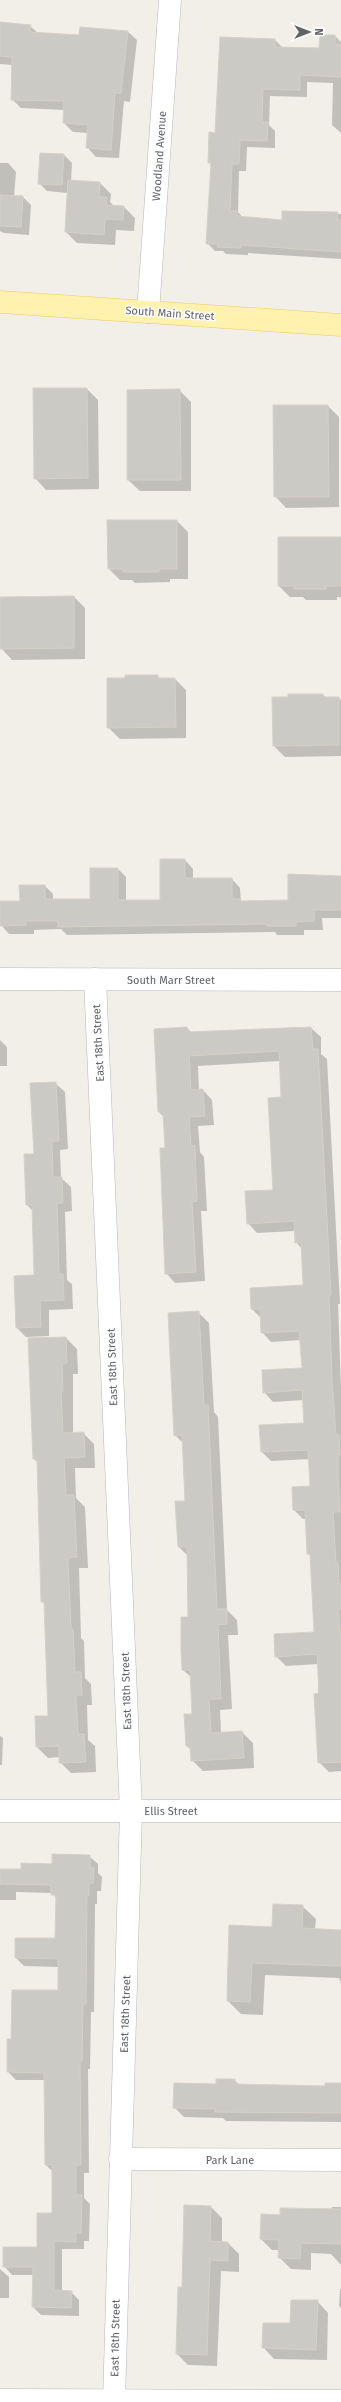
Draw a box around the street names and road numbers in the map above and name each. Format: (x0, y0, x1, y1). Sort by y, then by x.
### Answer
street label: Woodland Avenue (150, 111, 169, 201)
street label: South Main Street (125, 304, 215, 323)
street label: South Marr Street (127, 974, 215, 987)
street label: East 18th Street (90, 1004, 107, 1082)
street label: East 18th Street (105, 1328, 120, 1406)
street label: East 18th Street (119, 1652, 134, 1730)
street label: Ellis Street (144, 1805, 198, 1818)
street label: East 18th Street (118, 1975, 133, 2053)
street label: Park Lane (206, 2154, 254, 2167)
street label: East 18th Street (108, 2299, 123, 2377)

